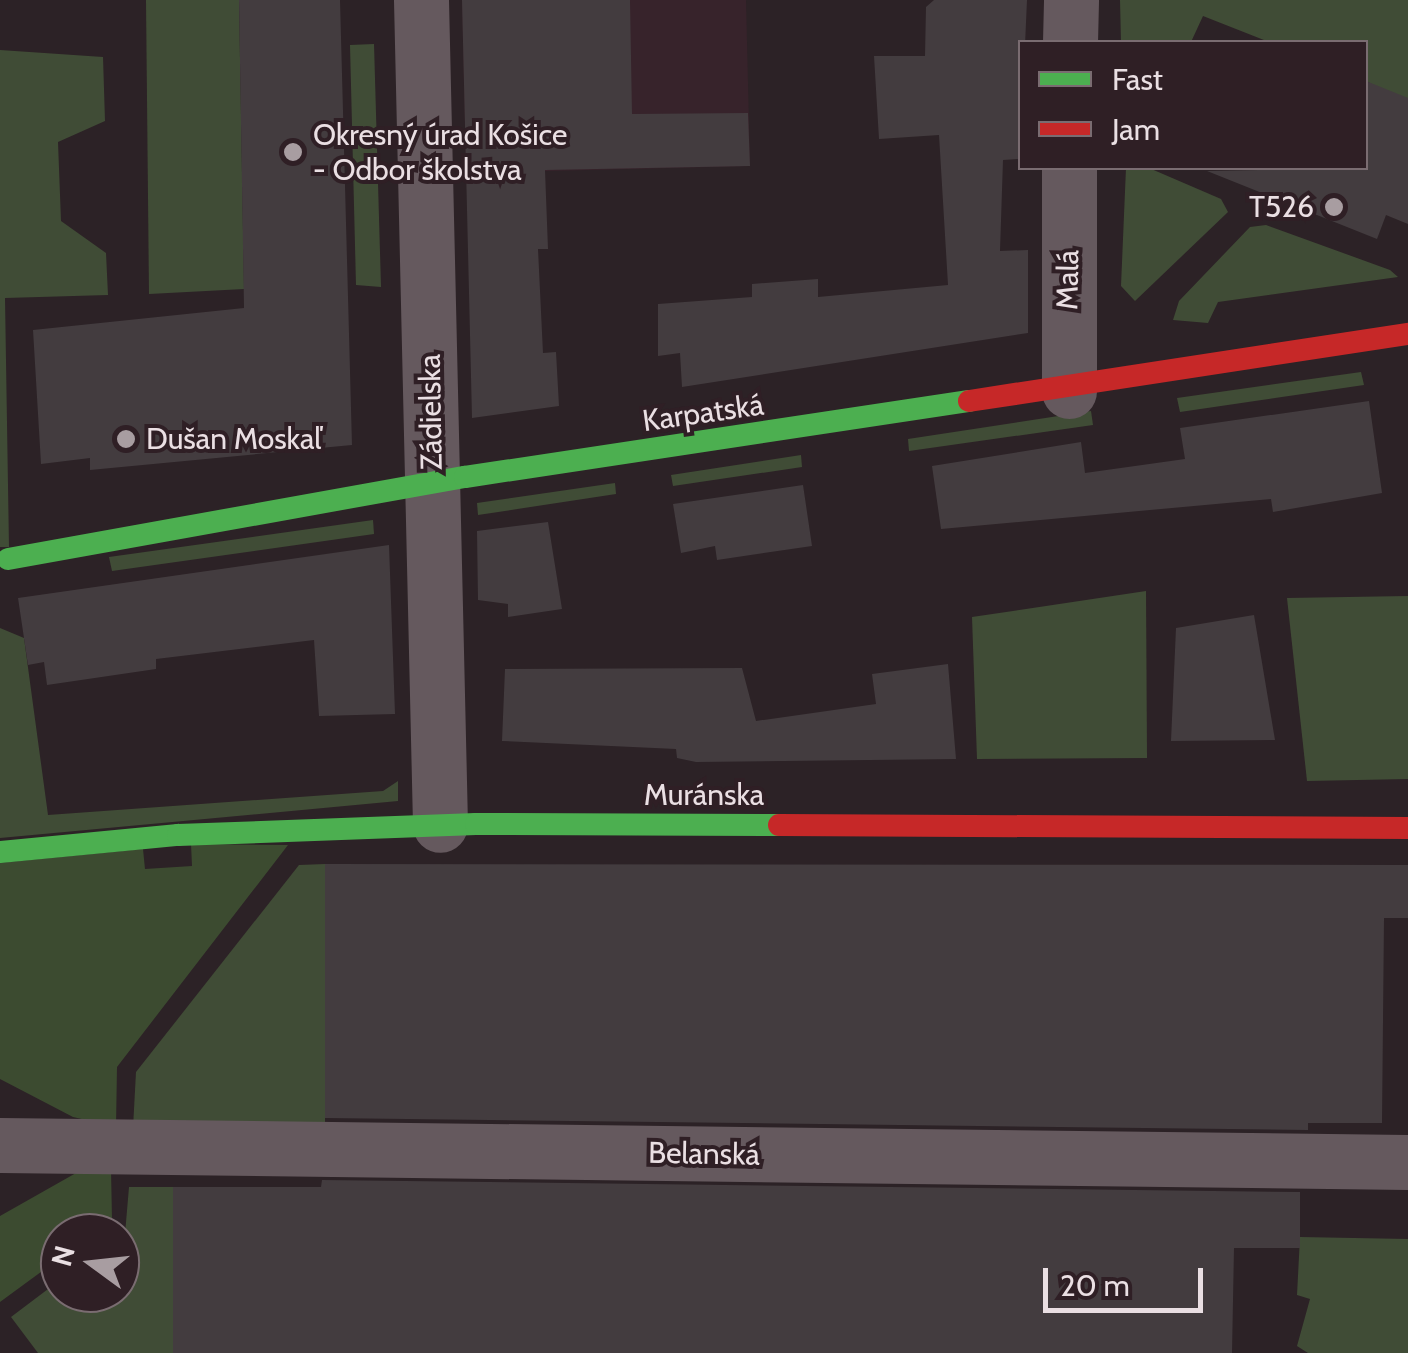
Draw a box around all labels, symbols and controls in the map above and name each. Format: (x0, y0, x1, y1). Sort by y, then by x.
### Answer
legend (1018, 40, 1368, 170)
text: Fast (1112, 61, 1163, 98)
text: Jam (1112, 111, 1160, 148)
place label: Okresný úrad Košice - Odbor školstva (313, 117, 567, 188)
marker: Okresný úrad Košice - Odbor školstva (282, 141, 304, 163)
place label: T526 (1249, 189, 1314, 225)
marker: T526 (1323, 196, 1345, 218)
street label: Malá (1049, 250, 1087, 310)
street label: Zádielska (412, 354, 450, 470)
street label: Karpatská (640, 387, 766, 439)
place label: Dušan Moskaľ (146, 421, 323, 457)
marker: Dušan Moskaľ (115, 428, 137, 450)
street label: Muránska (644, 777, 764, 813)
street label: Belanská (648, 1135, 760, 1173)
north arrow (40, 1213, 140, 1313)
text: N (44, 1242, 82, 1270)
scale bar (1048, 1248, 1208, 1310)
text: 20 m (1060, 1267, 1130, 1304)

